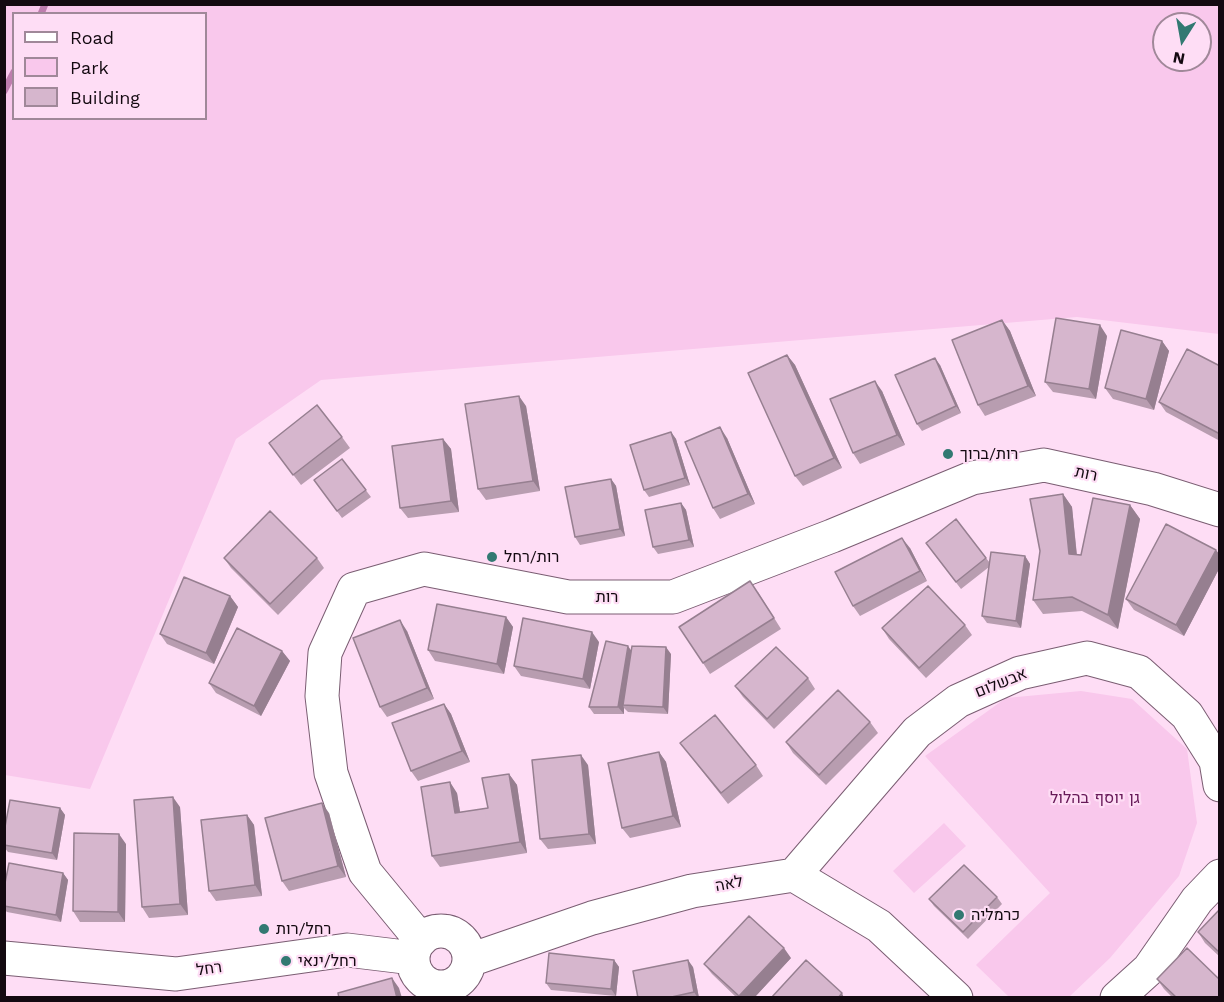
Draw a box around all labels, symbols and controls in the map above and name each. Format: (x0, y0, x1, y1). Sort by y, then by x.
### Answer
legend (12, 12, 207, 120)
north arrow (1152, 12, 1212, 72)
text: Road (70, 27, 114, 48)
text: N (1171, 48, 1186, 69)
text: Park (70, 57, 109, 78)
text: Building (70, 87, 140, 108)
place label: רות/ברוך (960, 444, 1018, 464)
marker: רות/ברוך (941, 447, 955, 461)
street label: רות (1073, 462, 1099, 486)
place label: רות/רחל (504, 547, 559, 567)
marker: רות/רחל (485, 550, 499, 564)
street label: רות (596, 587, 618, 607)
street label: אבשלום (972, 664, 1030, 702)
park label: גן יוסף בהלול (1050, 788, 1140, 808)
street label: לאה (713, 872, 745, 896)
place label: כרמליה (971, 905, 1020, 925)
marker: כרמליה (952, 908, 966, 922)
place label: רחל/רות (276, 919, 331, 939)
marker: רחל/רות (257, 922, 271, 936)
place label: רחל/ינאי (298, 951, 356, 971)
marker: רחל/ינאי (279, 954, 293, 968)
street label: רחל (195, 958, 223, 980)

